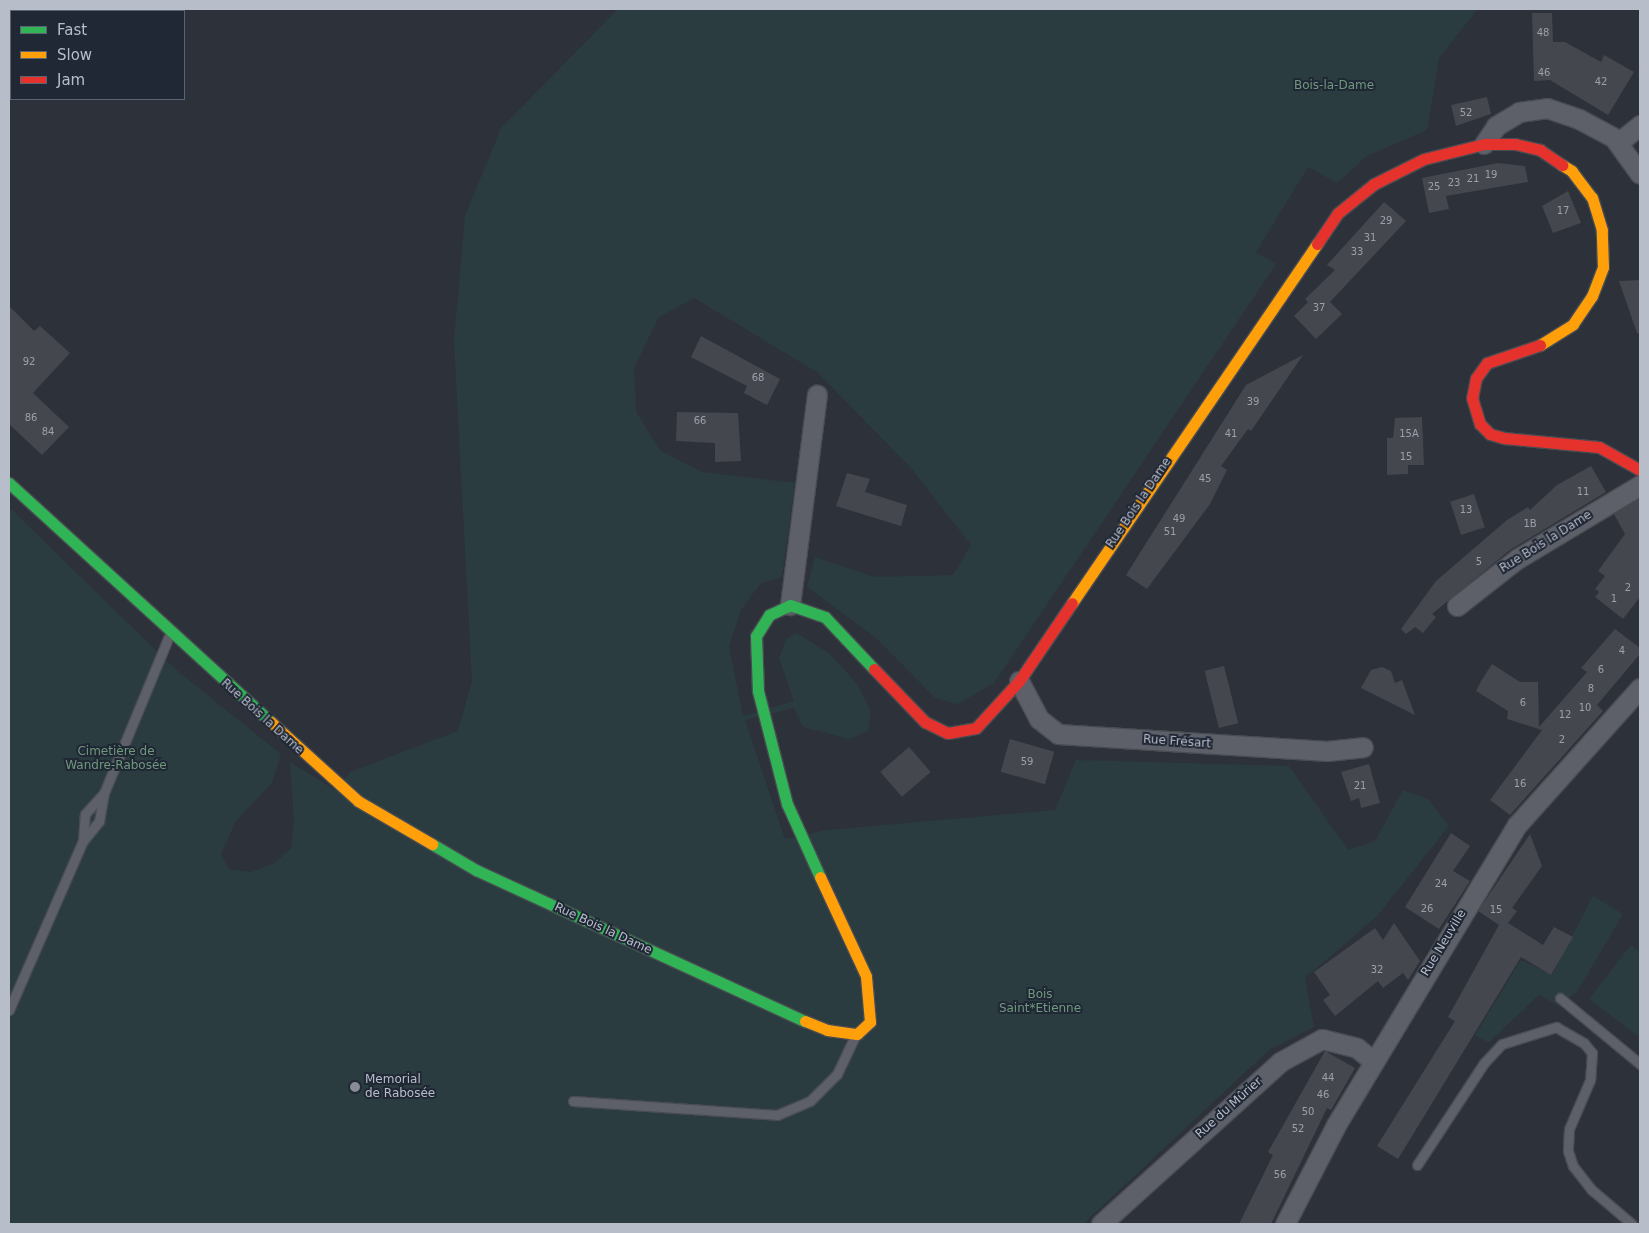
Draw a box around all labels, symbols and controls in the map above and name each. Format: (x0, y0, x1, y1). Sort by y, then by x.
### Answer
legend (10, 10, 185, 100)
text: Fast (57, 21, 87, 39)
house number: 48 (1537, 27, 1549, 39)
text: Slow (57, 46, 92, 64)
house number: 46 (1538, 67, 1550, 79)
text: Jam (57, 71, 85, 89)
house number: 42 (1595, 76, 1607, 88)
park label: Bois-la-Dame (1294, 79, 1374, 93)
house number: 52 (1460, 107, 1472, 119)
house number: 19 (1485, 169, 1497, 181)
house number: 21 (1467, 173, 1479, 185)
house number: 23 (1448, 177, 1460, 189)
house number: 25 (1428, 181, 1440, 193)
house number: 17 (1557, 205, 1569, 217)
house number: 29 (1380, 215, 1392, 227)
house number: 31 (1364, 232, 1376, 244)
house number: 33 (1351, 246, 1363, 258)
house number: 37 (1313, 302, 1325, 314)
house number: 92 (23, 356, 35, 368)
house number: 68 (752, 372, 764, 384)
house number: 39 (1247, 396, 1259, 408)
house number: 86 (25, 412, 37, 424)
house number: 66 (694, 415, 706, 427)
house number: 84 (42, 426, 54, 438)
house number: 41 (1225, 428, 1237, 440)
house number: 15A (1399, 428, 1419, 440)
house number: 15 (1400, 451, 1412, 463)
street label: Rue Bois la Dame (1103, 455, 1175, 551)
house number: 45 (1199, 473, 1211, 485)
house number: 11 (1577, 486, 1589, 498)
house number: 13 (1460, 504, 1472, 516)
street label: Rue Bois la Dame (1497, 508, 1595, 576)
house number: 49 (1173, 513, 1185, 525)
house number: 1B (1523, 518, 1537, 530)
house number: 51 (1164, 526, 1176, 538)
house number: 5 (1476, 556, 1482, 568)
house number: 2 (1625, 582, 1631, 594)
house number: 1 (1611, 593, 1617, 605)
house number: 4 (1619, 645, 1625, 657)
house number: 6 (1598, 664, 1604, 676)
street label: Rue Bois la Dame (218, 676, 306, 758)
house number: 8 (1588, 683, 1594, 695)
house number: 6 (1520, 697, 1526, 709)
house number: 10 (1579, 702, 1591, 714)
house number: 12 (1559, 709, 1571, 721)
street label: Rue Frésart (1143, 732, 1211, 752)
house number: 2 (1559, 734, 1565, 746)
park label: Cimetière de Wandre-Rabosée (65, 745, 167, 773)
house number: 59 (1021, 756, 1033, 768)
house number: 16 (1514, 778, 1526, 790)
house number: 21 (1354, 780, 1366, 792)
house number: 24 (1435, 878, 1447, 890)
street label: Rue Bois la Dame (552, 900, 654, 958)
house number: 26 (1421, 903, 1433, 915)
house number: 15 (1490, 904, 1502, 916)
street label: Rue Neuville (1419, 907, 1469, 979)
house number: 32 (1371, 964, 1383, 976)
park label: Bois Saint*Etienne (999, 988, 1081, 1016)
house number: 44 (1322, 1072, 1334, 1084)
place label: Memorial de Rabosée (365, 1073, 435, 1101)
street label: Rue du Mûrier (1193, 1074, 1265, 1142)
marker: Memorial de Rabosée (349, 1081, 361, 1093)
house number: 46 (1317, 1089, 1329, 1101)
house number: 50 (1302, 1106, 1314, 1118)
house number: 52 (1292, 1123, 1304, 1135)
house number: 56 (1274, 1169, 1286, 1181)

